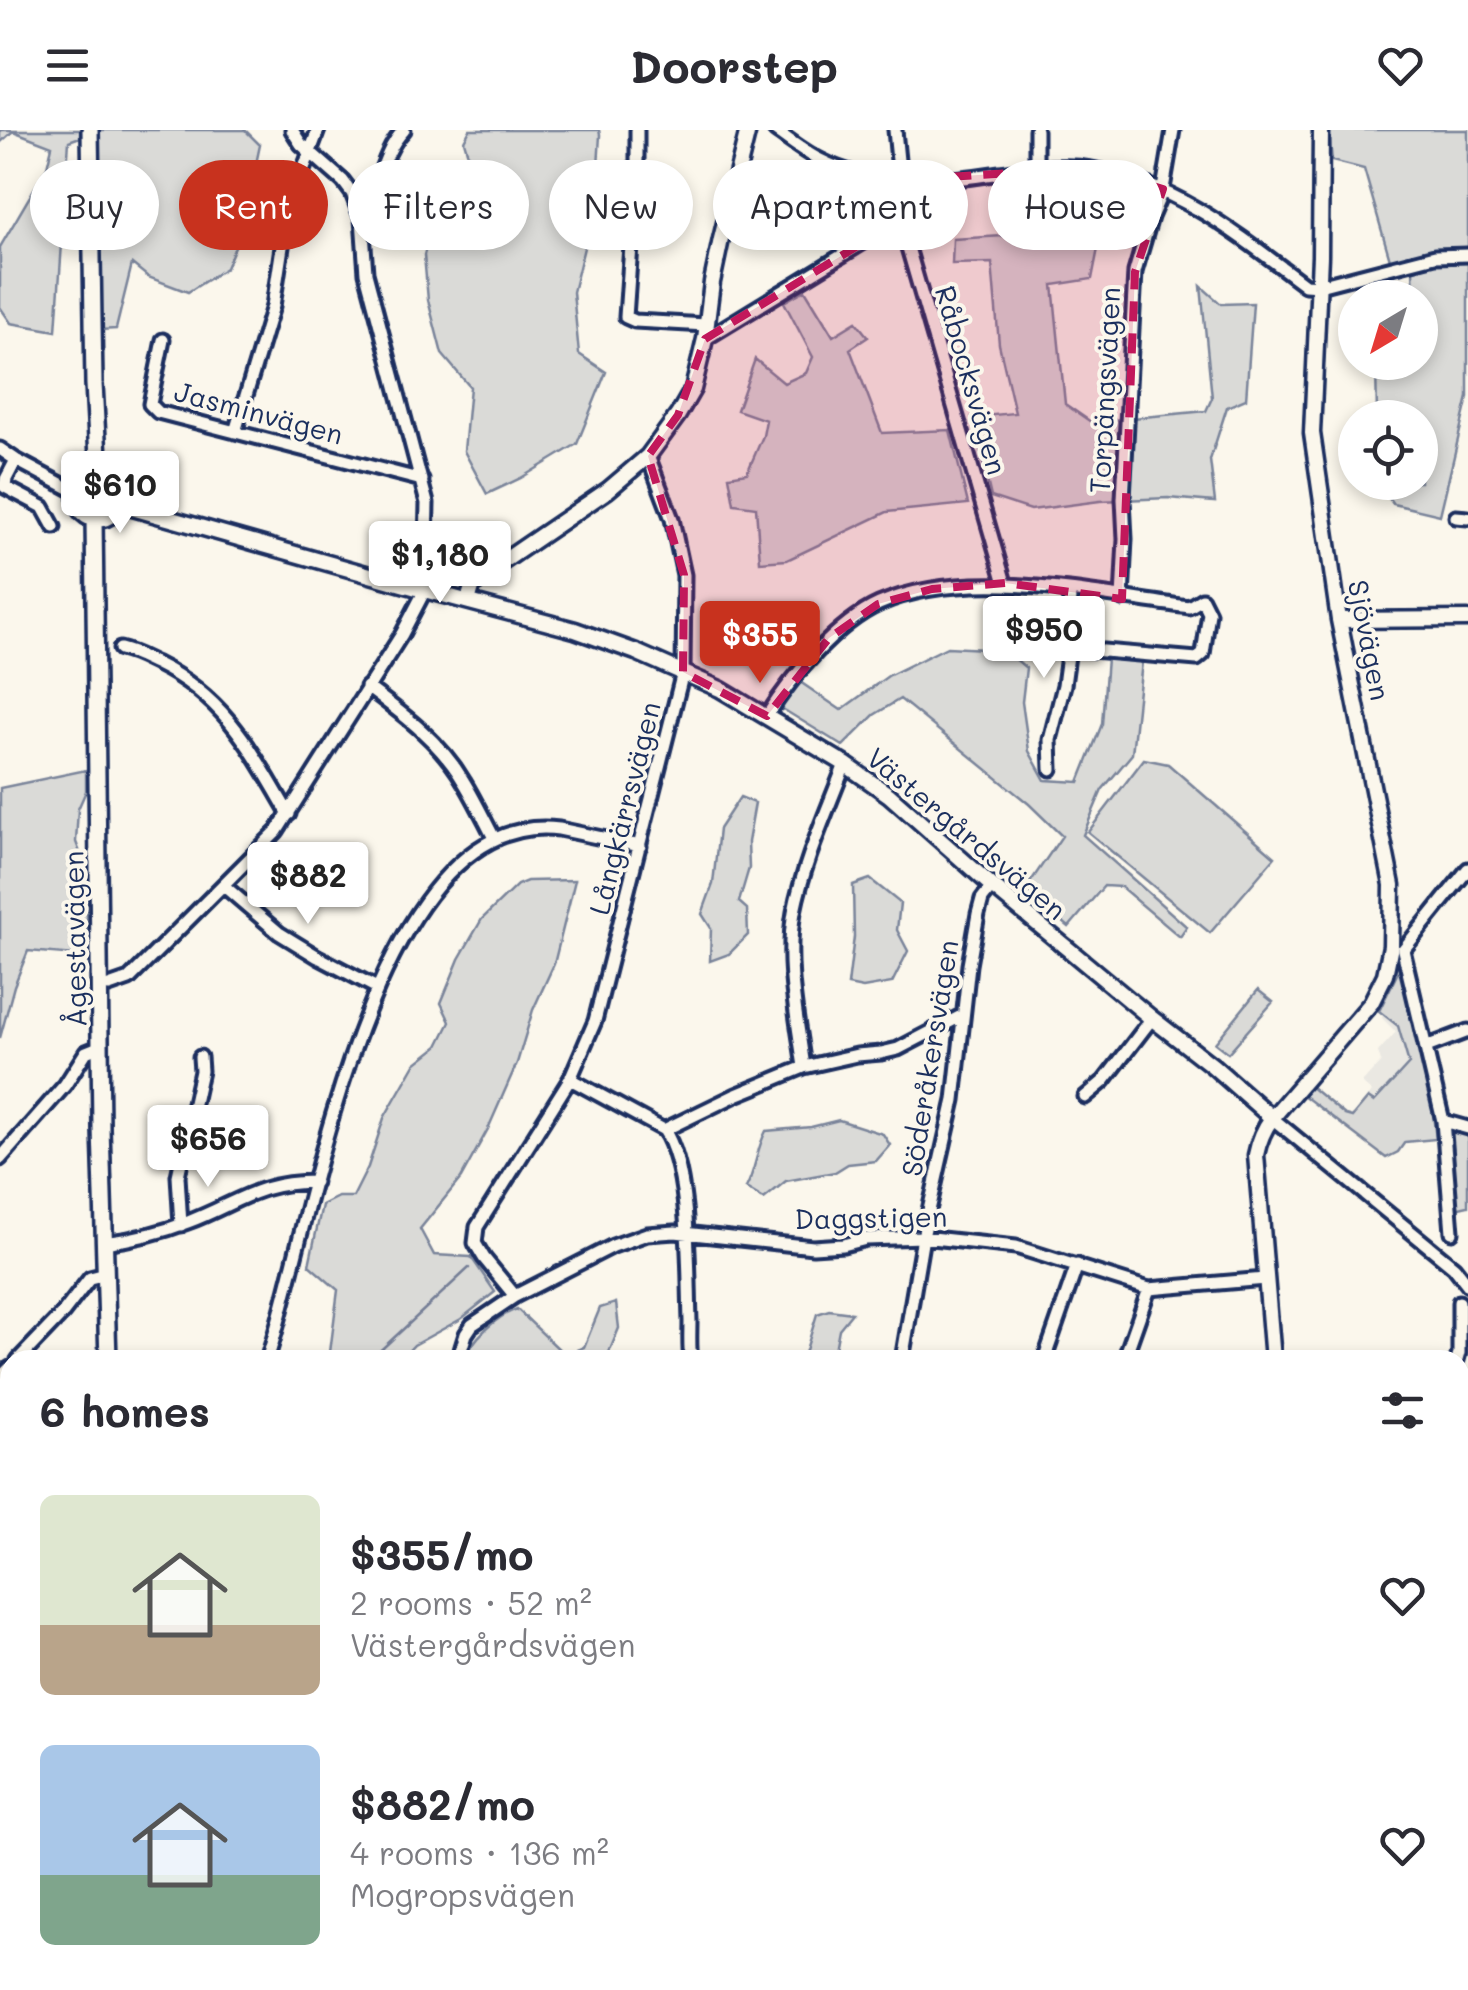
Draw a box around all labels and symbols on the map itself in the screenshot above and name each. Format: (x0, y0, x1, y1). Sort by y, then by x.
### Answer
north arrow (1338, 280, 1438, 380)
street label: Råbocksvägen (928, 281, 1016, 479)
street label: Torpängsvägen (1081, 286, 1127, 494)
street label: Jasminvägen (171, 372, 347, 452)
pin: $610 (61, 451, 179, 536)
pin: $1,180 (359, 521, 521, 606)
street label: Sjövägen (1341, 577, 1399, 703)
pin: $950 (985, 596, 1103, 681)
pin: $355 (701, 601, 819, 686)
street label: Långkärrsvägen (580, 698, 668, 918)
street label: Västergårdsvägen (860, 739, 1074, 927)
pin: $882 (249, 842, 367, 927)
street label: Ågestavägen (54, 850, 94, 1028)
street label: Söderåkersvägen (893, 937, 965, 1179)
pin: $656 (149, 1105, 267, 1190)
street label: Daggstigen (794, 1198, 948, 1236)

